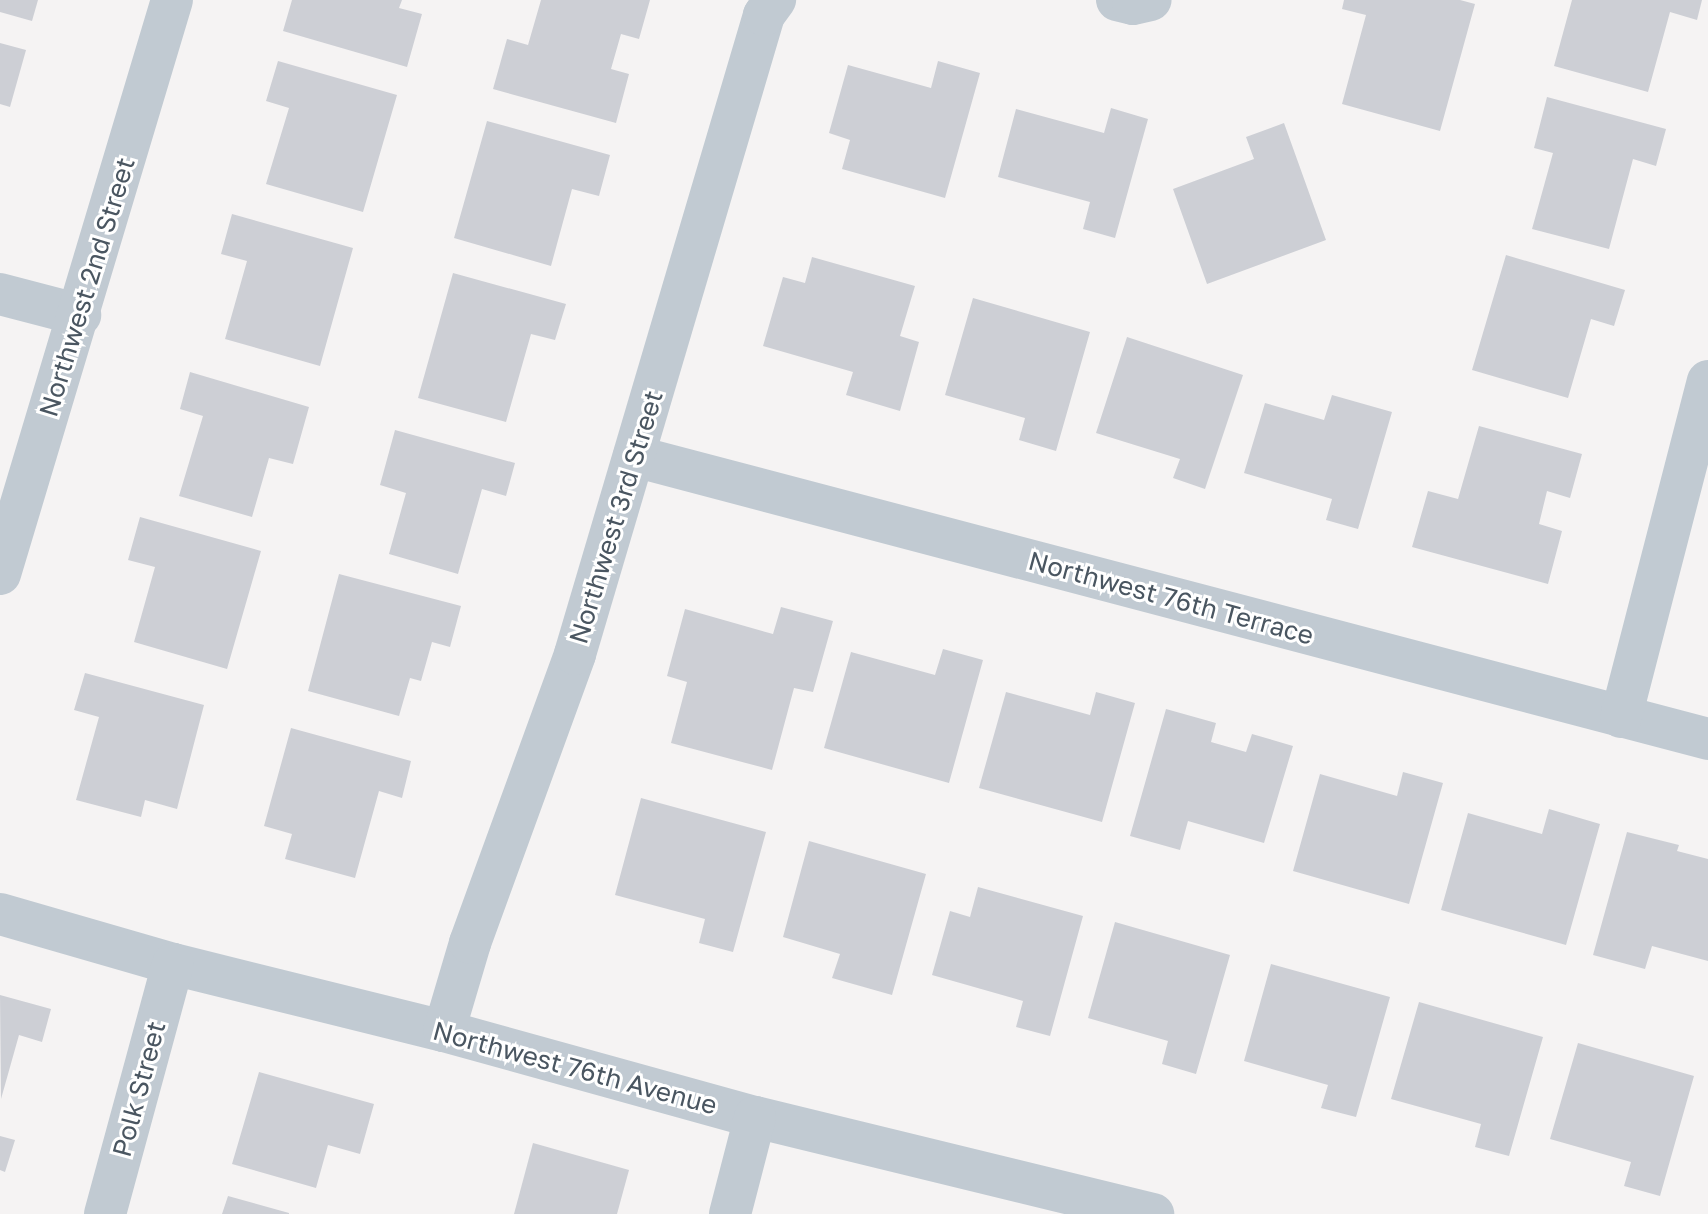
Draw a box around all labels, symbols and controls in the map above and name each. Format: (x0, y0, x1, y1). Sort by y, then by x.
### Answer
street label: Northwest 2nd Street (33, 154, 141, 420)
street label: Northwest 3rd Street (563, 387, 669, 647)
street label: Northwest 76th Terrace (1025, 545, 1317, 651)
street label: Northwest 76th Avenue (430, 1015, 720, 1121)
street label: Polk Street (106, 1018, 172, 1160)

